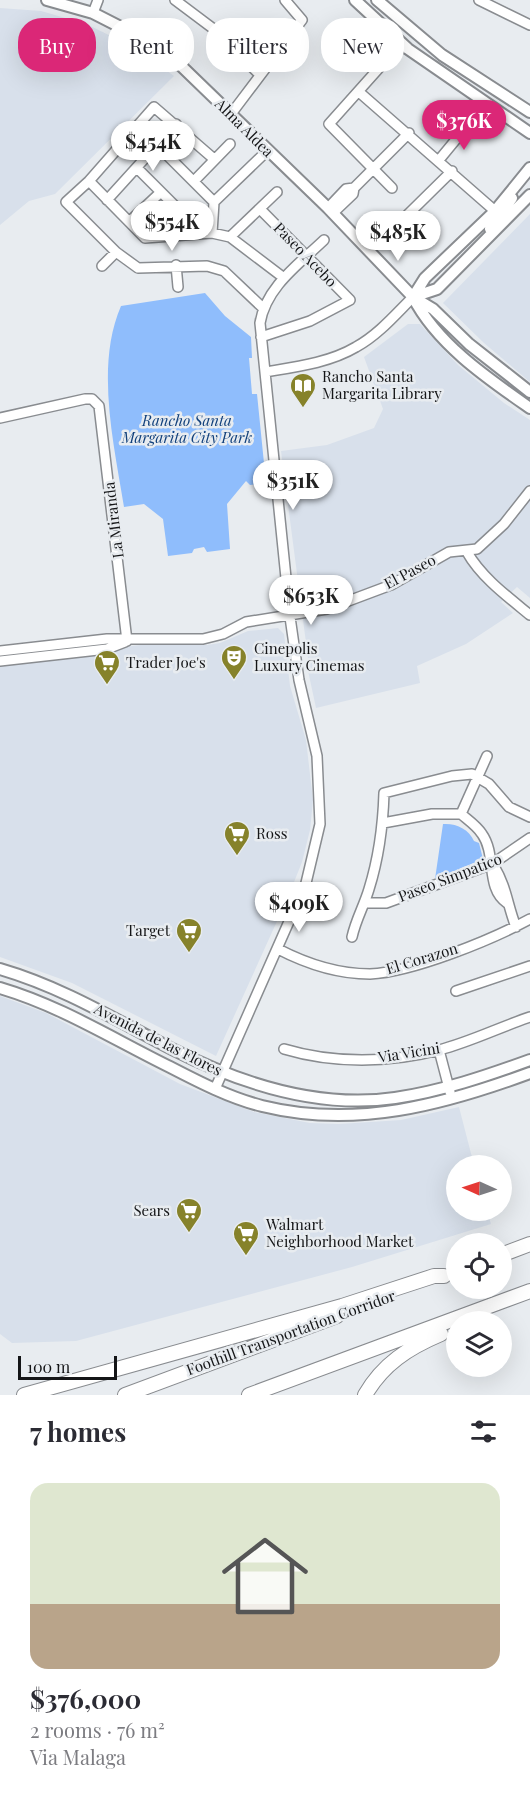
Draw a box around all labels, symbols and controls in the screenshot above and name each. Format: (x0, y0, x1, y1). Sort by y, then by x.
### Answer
chip: Buy (18, 18, 96, 72)
chip: Rent (108, 18, 194, 72)
chip: Filters (206, 18, 309, 72)
chip: New (321, 18, 404, 72)
street label: Alma Aldea (210, 93, 279, 161)
pin: $376K (422, 100, 506, 151)
text: $376K (436, 106, 492, 133)
pin: $454K (111, 121, 195, 172)
text: $454K (125, 127, 181, 154)
pin: $554K (130, 201, 214, 252)
text: $554K (145, 207, 199, 234)
pin: $485K (356, 211, 440, 262)
text: $485K (370, 217, 426, 244)
street label: Paseo Acebo (270, 218, 342, 291)
place label: Rancho Santa Margarita Library (322, 366, 442, 403)
library icon: Rancho Santa Margarita Library (288, 371, 318, 409)
park label: Rancho Santa Margarita City Park (121, 410, 252, 447)
pin: $351K (251, 460, 335, 511)
text: $351K (267, 466, 319, 493)
street label: La Miranda (98, 480, 128, 559)
street label: El Paseo (380, 549, 439, 593)
pin: $653K (269, 575, 353, 626)
text: $653K (283, 581, 339, 608)
place label: Cinepolis Luxury Cinemas (254, 638, 364, 675)
theatre icon: Cinepolis Luxury Cinemas (219, 643, 249, 681)
supermarket icon: Trader Joe's (92, 648, 122, 686)
place label: Trader Joe's (126, 652, 206, 672)
supermarket icon: Ross (222, 819, 252, 857)
place label: Ross (256, 823, 287, 843)
street label: Paseo Simpatico (395, 848, 504, 906)
pin: $409K (257, 882, 341, 933)
text: $409K (269, 888, 329, 915)
supermarket icon: Target (174, 916, 204, 954)
place label: Target (126, 920, 171, 940)
street label: El Corazon (383, 938, 460, 978)
street label: Avenida de las Flores (90, 998, 226, 1080)
street label: Via Vicini (375, 1037, 442, 1067)
north arrow (446, 1155, 512, 1221)
map controls (446, 1155, 512, 1377)
supermarket icon: Sears (174, 1196, 204, 1234)
place label: Sears (133, 1200, 170, 1220)
place label: Walmart Neighborhood Market (265, 1214, 414, 1251)
supermarket icon: Walmart Neighborhood Market (231, 1219, 261, 1257)
button: locate (446, 1233, 512, 1299)
street label: Foothill Transportation Corridor (183, 1285, 398, 1379)
button: layers (446, 1311, 512, 1377)
scale bar (18, 1353, 117, 1380)
text: 100 m (27, 1356, 70, 1377)
text: 7 homes (30, 1414, 126, 1449)
icon: filters (467, 1415, 500, 1448)
icon: home (211, 1522, 319, 1630)
text: $376,000 (30, 1681, 141, 1716)
text: 2 rooms · 76 m² (30, 1716, 165, 1743)
text: Via Malaga (30, 1743, 126, 1770)

